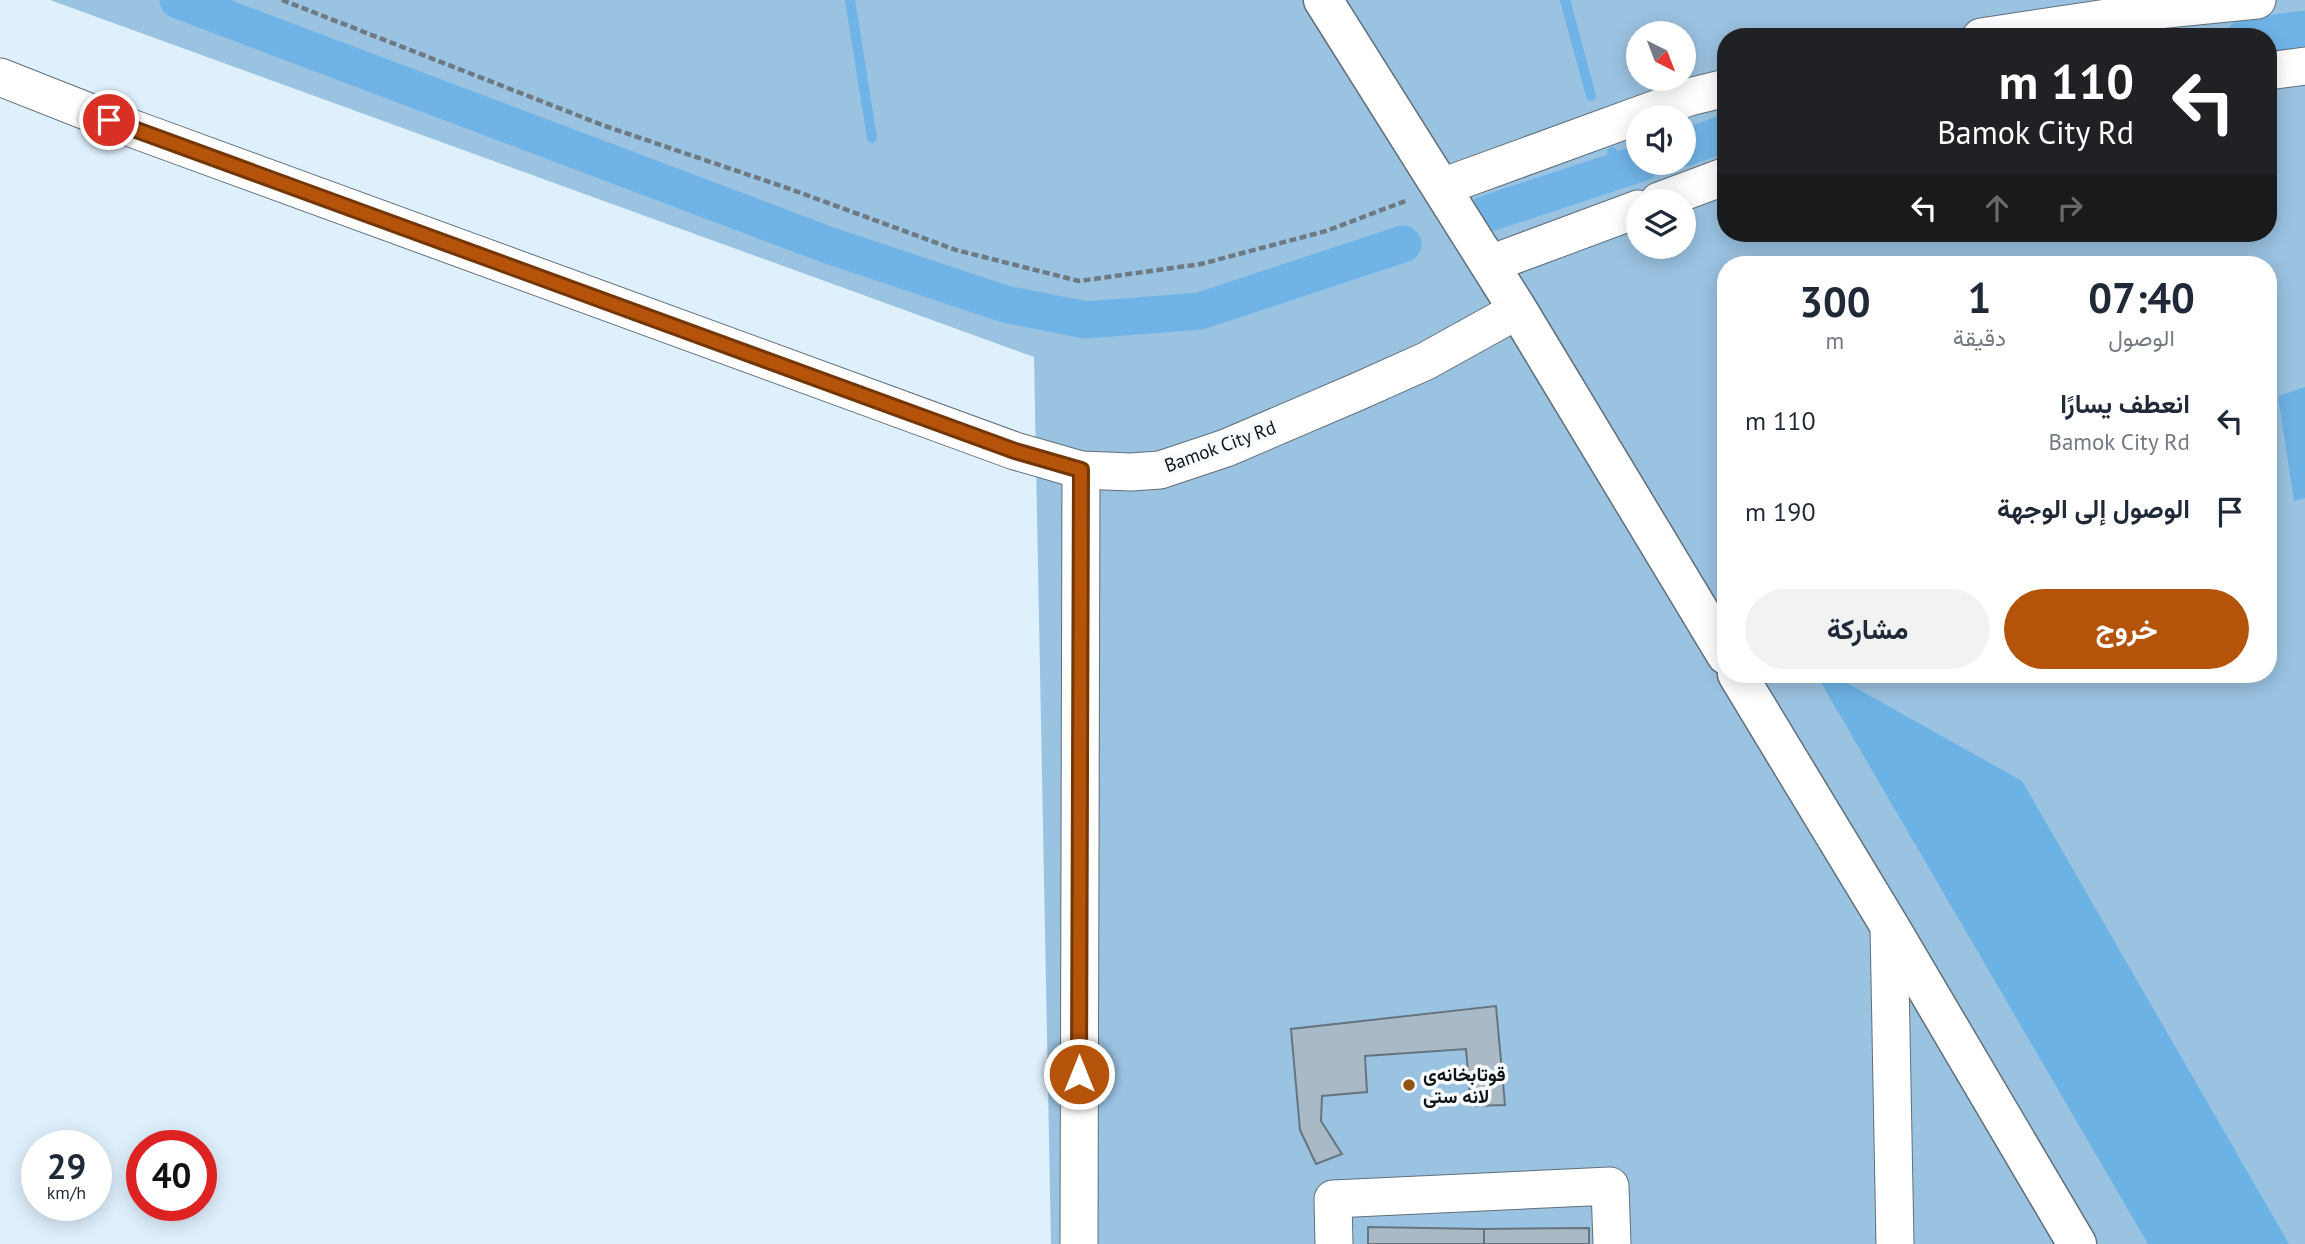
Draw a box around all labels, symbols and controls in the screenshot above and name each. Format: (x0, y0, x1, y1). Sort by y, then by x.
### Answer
north arrow (1626, 21, 1696, 91)
map controls (1626, 21, 1696, 259)
text: 110 m (1999, 49, 2134, 113)
icon: left (2158, 56, 2249, 147)
pin (79, 90, 139, 150)
icon: arrive (90, 101, 128, 139)
button: sound (1626, 105, 1696, 175)
text: Bamok City Rd (1937, 111, 2134, 153)
button: layers (1626, 189, 1696, 259)
icon: left (1905, 189, 1943, 227)
icon: ahead (1978, 189, 2016, 227)
icon: right (2051, 189, 2089, 227)
text: 1 (1968, 270, 1991, 325)
text: 07:40 (2088, 270, 2195, 325)
text: 300 (1799, 274, 1871, 329)
text: دقيقة (1953, 323, 2006, 352)
text: الوصول (2108, 323, 2175, 352)
text: m (1826, 326, 1844, 355)
text: انعطف يسارًا (2060, 387, 2190, 420)
icon: left (2211, 402, 2249, 440)
text: 110 m (1745, 404, 1816, 437)
street label: Bamok City Rd (1161, 415, 1279, 477)
text: Bamok City Rd (2049, 427, 2190, 456)
text: الوصول إلى الوجهة (1997, 492, 2190, 525)
icon: arrive (2211, 493, 2249, 531)
text: 190 m (1745, 495, 1816, 528)
button: مشاركة (1745, 589, 1990, 669)
button: خروج (2004, 589, 2249, 669)
position arrow (1042, 1037, 1116, 1111)
place label: قوتابخانەی لانە ستی (1423, 1062, 1506, 1108)
marker: قوتابخانەی لانە ستی (1401, 1077, 1417, 1093)
speed limit sign: 40 (126, 1130, 217, 1221)
text: 29 (47, 1143, 86, 1189)
text: km/h (47, 1181, 86, 1204)

